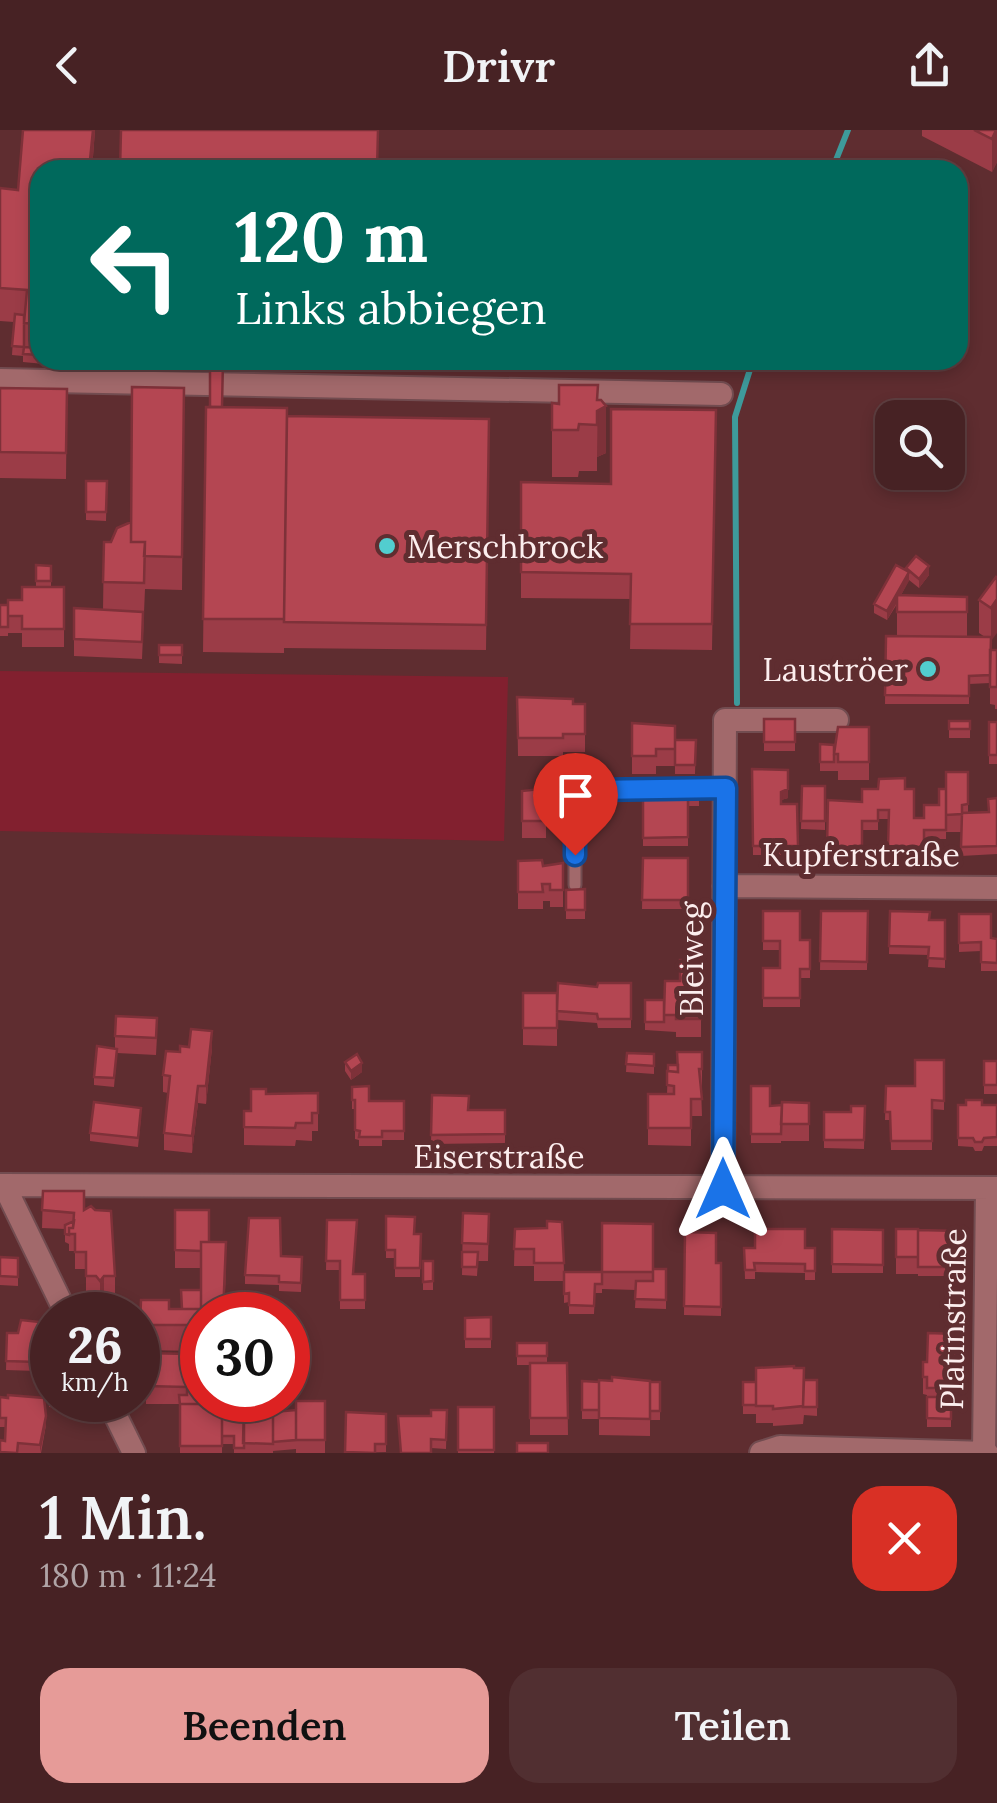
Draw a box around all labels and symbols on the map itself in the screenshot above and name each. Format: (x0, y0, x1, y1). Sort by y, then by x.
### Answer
place label: Merschbrock (407, 526, 604, 567)
marker: Merschbrock (376, 535, 398, 557)
place label: Lauströer (763, 649, 908, 690)
marker: Lauströer (917, 658, 939, 680)
pin (533, 753, 618, 856)
street label: Kupferstraße (762, 834, 960, 875)
street label: Bleiweg (671, 900, 712, 1016)
street label: Eiserstraße (413, 1136, 585, 1177)
position arrow (671, 1137, 775, 1241)
street label: Platinstraße (931, 1228, 975, 1410)
speed limit sign: 30 (180, 1292, 310, 1422)

